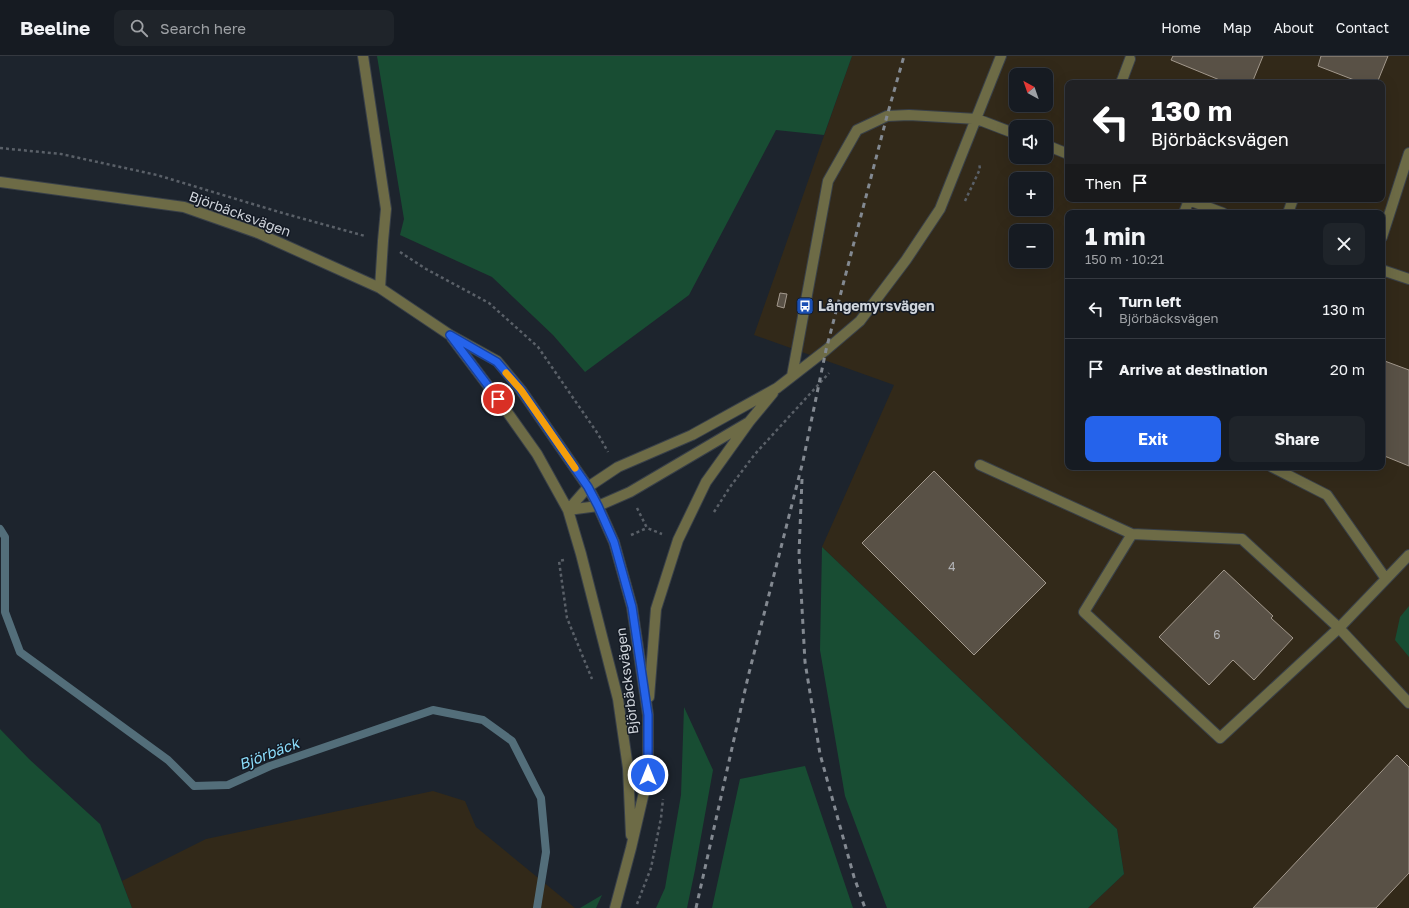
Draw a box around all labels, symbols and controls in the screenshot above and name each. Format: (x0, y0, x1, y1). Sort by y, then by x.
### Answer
search box (114, 10, 394, 46)
text: Beeline (20, 16, 90, 39)
icon: search (128, 17, 150, 39)
text: Search here (160, 19, 246, 37)
text: Home (1161, 19, 1201, 36)
text: Map (1223, 19, 1251, 36)
text: About (1273, 19, 1314, 36)
text: Contact (1336, 19, 1389, 36)
north arrow (1009, 68, 1053, 112)
map controls (1009, 68, 1053, 268)
text: 130 m (1151, 94, 1232, 127)
icon: left (1085, 96, 1137, 148)
button: sound (1009, 120, 1053, 164)
text: Björbäcksvägen (1151, 128, 1289, 150)
button: + (1009, 172, 1053, 216)
icon: arrive (1129, 172, 1151, 194)
text: Then (1085, 174, 1121, 192)
street label: Björbäcksvägen (187, 187, 293, 240)
text: 1 min (1085, 221, 1145, 250)
button: close (1323, 223, 1365, 265)
button: − (1009, 224, 1053, 268)
text: 150 m · 10:21 (1085, 251, 1164, 267)
text: Turn left (1119, 292, 1181, 310)
bus stop icon: Långemyrsvägen (795, 296, 815, 316)
place label: Långemyrsvägen (818, 297, 935, 314)
icon: left (1085, 298, 1107, 320)
text: 130 m (1323, 300, 1365, 318)
text: Björbäcksvägen (1119, 310, 1219, 326)
icon: arrive (1085, 358, 1107, 380)
text: Arrive at destination (1119, 360, 1268, 378)
text: 20 m (1330, 360, 1365, 378)
pin (481, 382, 515, 416)
icon: arrive (487, 388, 509, 410)
button: Exit (1085, 416, 1221, 462)
button: Share (1229, 416, 1365, 462)
house number: 4 (948, 559, 956, 574)
street label: Björbäcksvägen (612, 627, 641, 735)
house number: 6 (1213, 627, 1221, 642)
water label: Björbäck (236, 733, 303, 774)
position arrow (627, 754, 669, 796)

